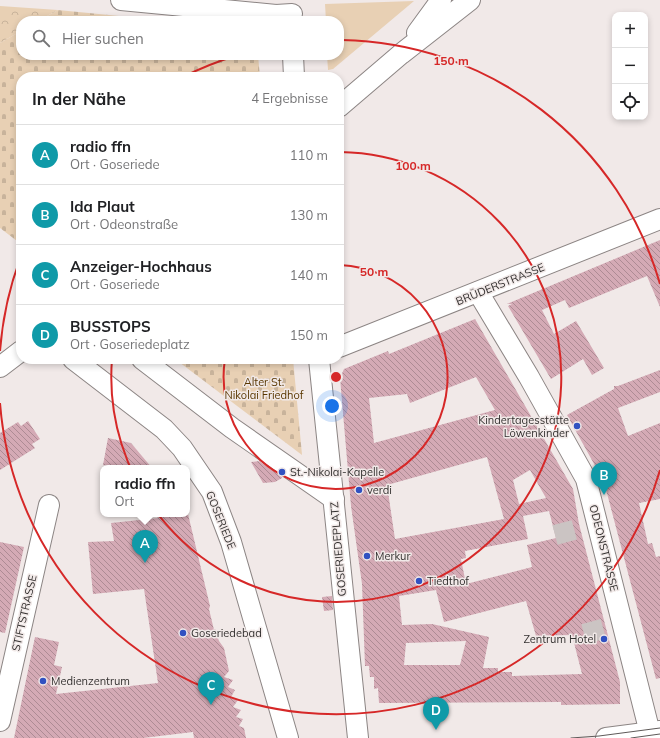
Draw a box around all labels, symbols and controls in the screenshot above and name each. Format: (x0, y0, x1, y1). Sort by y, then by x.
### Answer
map controls (612, 12, 648, 120)
button: + (612, 12, 648, 48)
search box (16, 16, 344, 60)
icon: search (30, 27, 52, 49)
text: Hier suchen (62, 29, 144, 48)
button: − (612, 48, 648, 84)
text: 150 m (433, 53, 469, 68)
button: locate (612, 84, 648, 120)
text: In der Nähe (32, 88, 126, 109)
text: 4 Ergebnisse (251, 90, 328, 106)
text: radio ffn (70, 137, 131, 156)
text: A (40, 147, 50, 163)
text: 110 m (290, 147, 328, 163)
text: Ort · Goseriede (70, 156, 160, 172)
text: 100 m (395, 158, 431, 173)
text: Ida Plaut (70, 197, 135, 216)
text: B (41, 207, 49, 223)
text: 130 m (290, 207, 328, 223)
text: Ort · Odeonstraße (70, 216, 178, 232)
text: Anzeiger-Hochhaus (70, 257, 212, 276)
street label: BRÜDERSTRASSE (454, 260, 546, 308)
text: 50 m (360, 264, 388, 279)
text: C (41, 267, 49, 283)
text: 140 m (290, 267, 328, 283)
text: Ort · Goseriede (70, 276, 160, 292)
text: BUSSTOPS (70, 317, 151, 336)
text: D (40, 327, 50, 343)
text: 150 m (290, 327, 328, 343)
text: Ort · Goseriedeplatz (70, 336, 190, 352)
centre of rings (329, 370, 343, 384)
park label: Alter St. Nikolai Friedhof (224, 375, 304, 402)
your location (322, 396, 342, 416)
place label: Kindertagesstätte Löwenkinder (478, 413, 569, 440)
marker: Kindertagesstätte Löwenkinder (572, 421, 582, 431)
pin: B (591, 462, 617, 495)
popup (100, 465, 190, 517)
place label: St.-Nikolai-Kapelle (290, 465, 384, 479)
marker: St.-Nikolai-Kapelle (277, 467, 287, 477)
text: radio ffn (114, 474, 176, 493)
place label: verdi (367, 483, 392, 497)
marker: verdi (354, 485, 364, 495)
street label: GOSERIEDE (203, 489, 239, 551)
text: Ort (114, 493, 134, 509)
street label: GOSERIEDEPLATZ (327, 501, 349, 597)
street label: ODEONSTRASSE (586, 503, 622, 593)
pin: A (132, 530, 158, 563)
place label: Merkur (375, 549, 410, 563)
marker: Merkur (362, 551, 372, 561)
street label: STIFTSTRASSE (8, 574, 40, 652)
place label: Tiedthof (427, 574, 469, 588)
marker: Tiedthof (414, 576, 424, 586)
place label: Goseriedebad (191, 626, 262, 640)
marker: Goseriedebad (178, 628, 188, 638)
place label: Zentrum Hotel (523, 632, 596, 646)
marker: Zentrum Hotel (599, 634, 609, 644)
pin: C (198, 672, 224, 705)
place label: Medienzentrum (51, 674, 130, 688)
marker: Medienzentrum (38, 676, 48, 686)
pin: D (423, 697, 449, 730)

